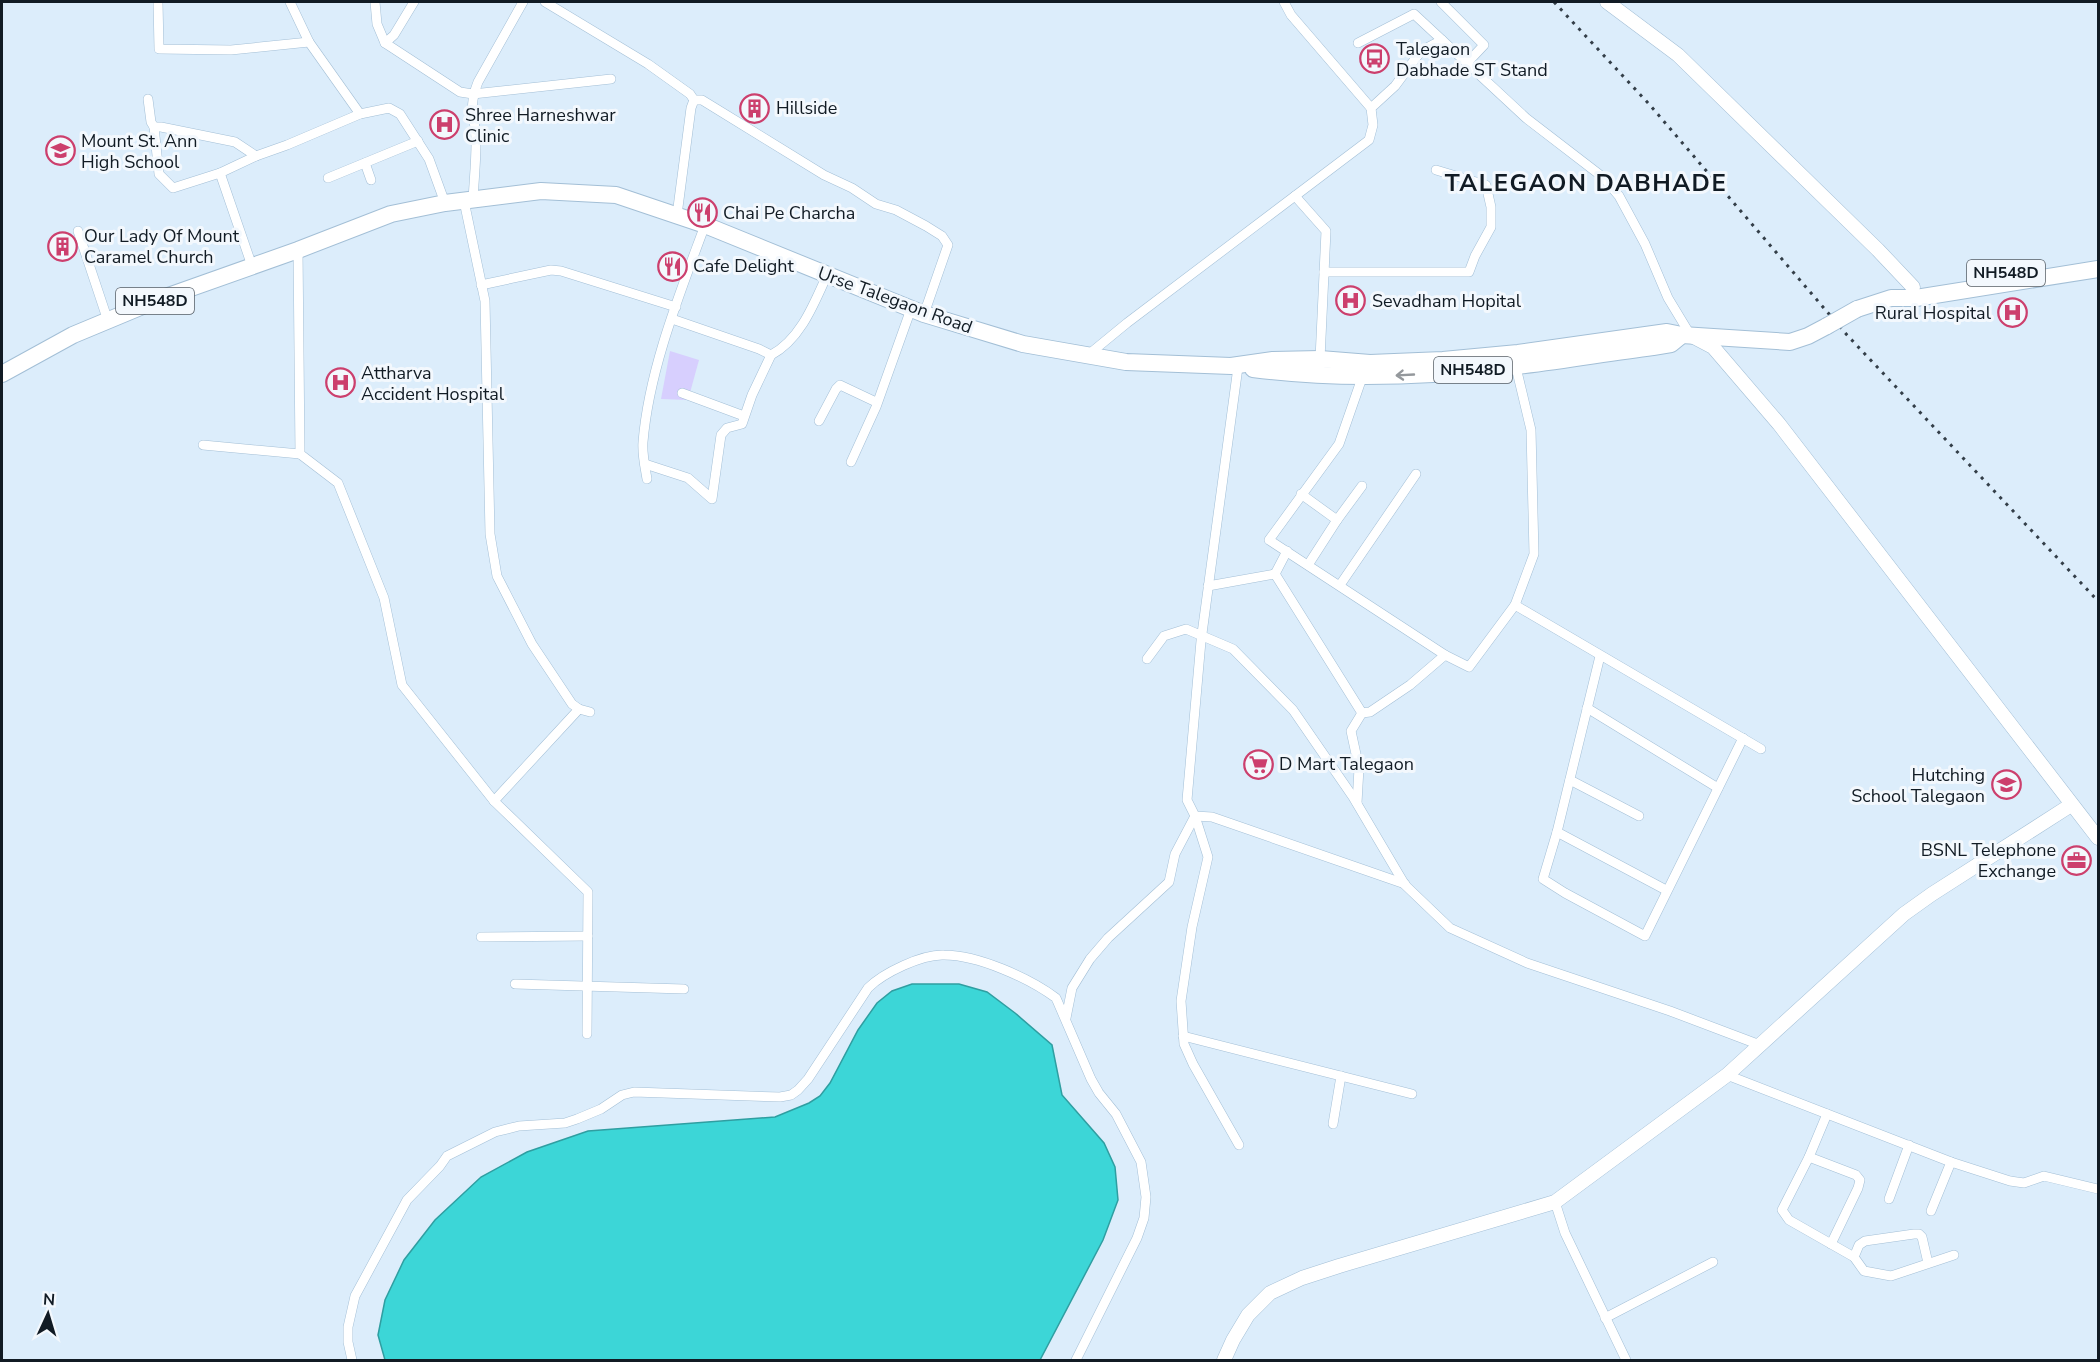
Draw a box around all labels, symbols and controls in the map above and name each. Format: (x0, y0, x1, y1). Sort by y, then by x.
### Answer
place label: Talegaon Dabhade ST Stand (1396, 37, 1548, 82)
bus stop icon: Talegaon Dabhade ST Stand (1359, 43, 1391, 75)
building icon: Hillside (739, 92, 771, 124)
place label: Hillside (776, 96, 837, 120)
place label: Shree Harneshwar Clinic (465, 103, 616, 148)
hospital icon: Shree Harneshwar Clinic (428, 109, 460, 141)
place label: Mount St. Ann High School (81, 129, 198, 174)
school or university icon: Mount St. Ann High School (44, 135, 76, 167)
district label: TALEGAON DABHADE (1445, 167, 1727, 199)
restaurant icon: Chai Pe Charcha (686, 197, 718, 229)
place label: Chai Pe Charcha (723, 201, 855, 225)
place label: Our Lady Of Mount Caramel Church (84, 224, 240, 269)
building icon: Our Lady Of Mount Caramel Church (47, 230, 79, 262)
restaurant icon: Cafe Delight (656, 250, 688, 282)
place label: Cafe Delight (693, 254, 795, 278)
road number: NH548D (1967, 260, 2045, 286)
street label: Urse Talegaon Road (814, 261, 976, 339)
hospital icon: Sevadham Hopital (1335, 285, 1367, 317)
road number: NH548D (116, 288, 194, 314)
place label: Sevadham Hopital (1372, 289, 1522, 313)
hospital icon: Rural Hospital (1996, 297, 2028, 329)
place label: Rural Hospital (1875, 301, 1992, 325)
road number: NH548D (1434, 357, 1512, 383)
place label: Attharva Accident Hospital (361, 361, 505, 406)
hospital icon: Attharva Accident Hospital (324, 367, 356, 399)
one-way arrow (1395, 369, 1415, 381)
supermarket icon: D Mart Talegaon (1242, 748, 1274, 780)
place label: D Mart Talegaon (1279, 752, 1414, 776)
place label: Hutching School Talegaon (1851, 763, 1985, 808)
school or university icon: Hutching School Talegaon (1990, 769, 2022, 801)
place label: BSNL Telephone Exchange (1921, 838, 2056, 883)
office icon: BSNL Telephone Exchange (2061, 844, 2093, 876)
north arrow (18, 1284, 78, 1344)
text: N (42, 1289, 56, 1311)

